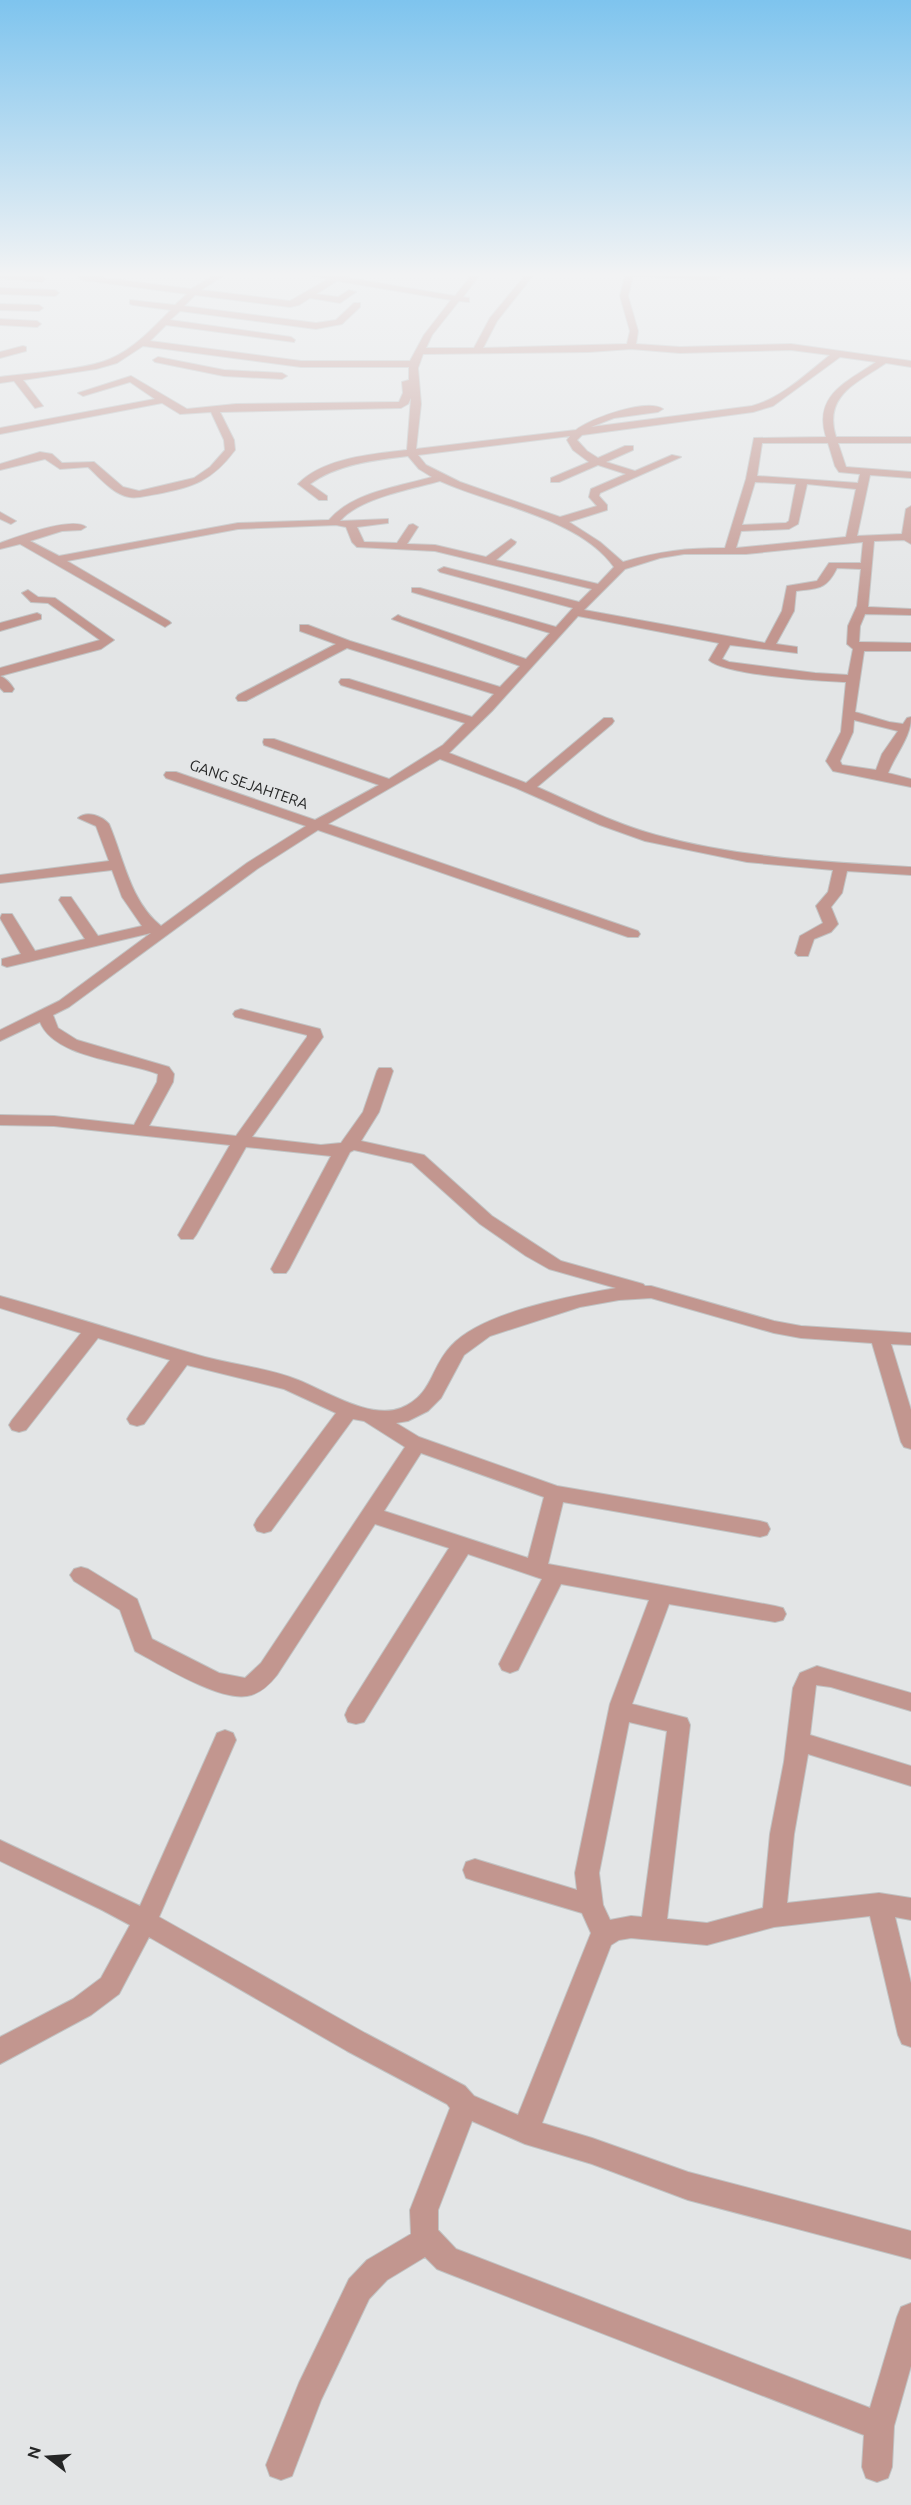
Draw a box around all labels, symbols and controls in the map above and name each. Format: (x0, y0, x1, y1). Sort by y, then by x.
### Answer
street label: GANG SEJAHTERA (188, 756, 311, 812)
north arrow (18, 2427, 78, 2487)
text: N (23, 2444, 44, 2461)

